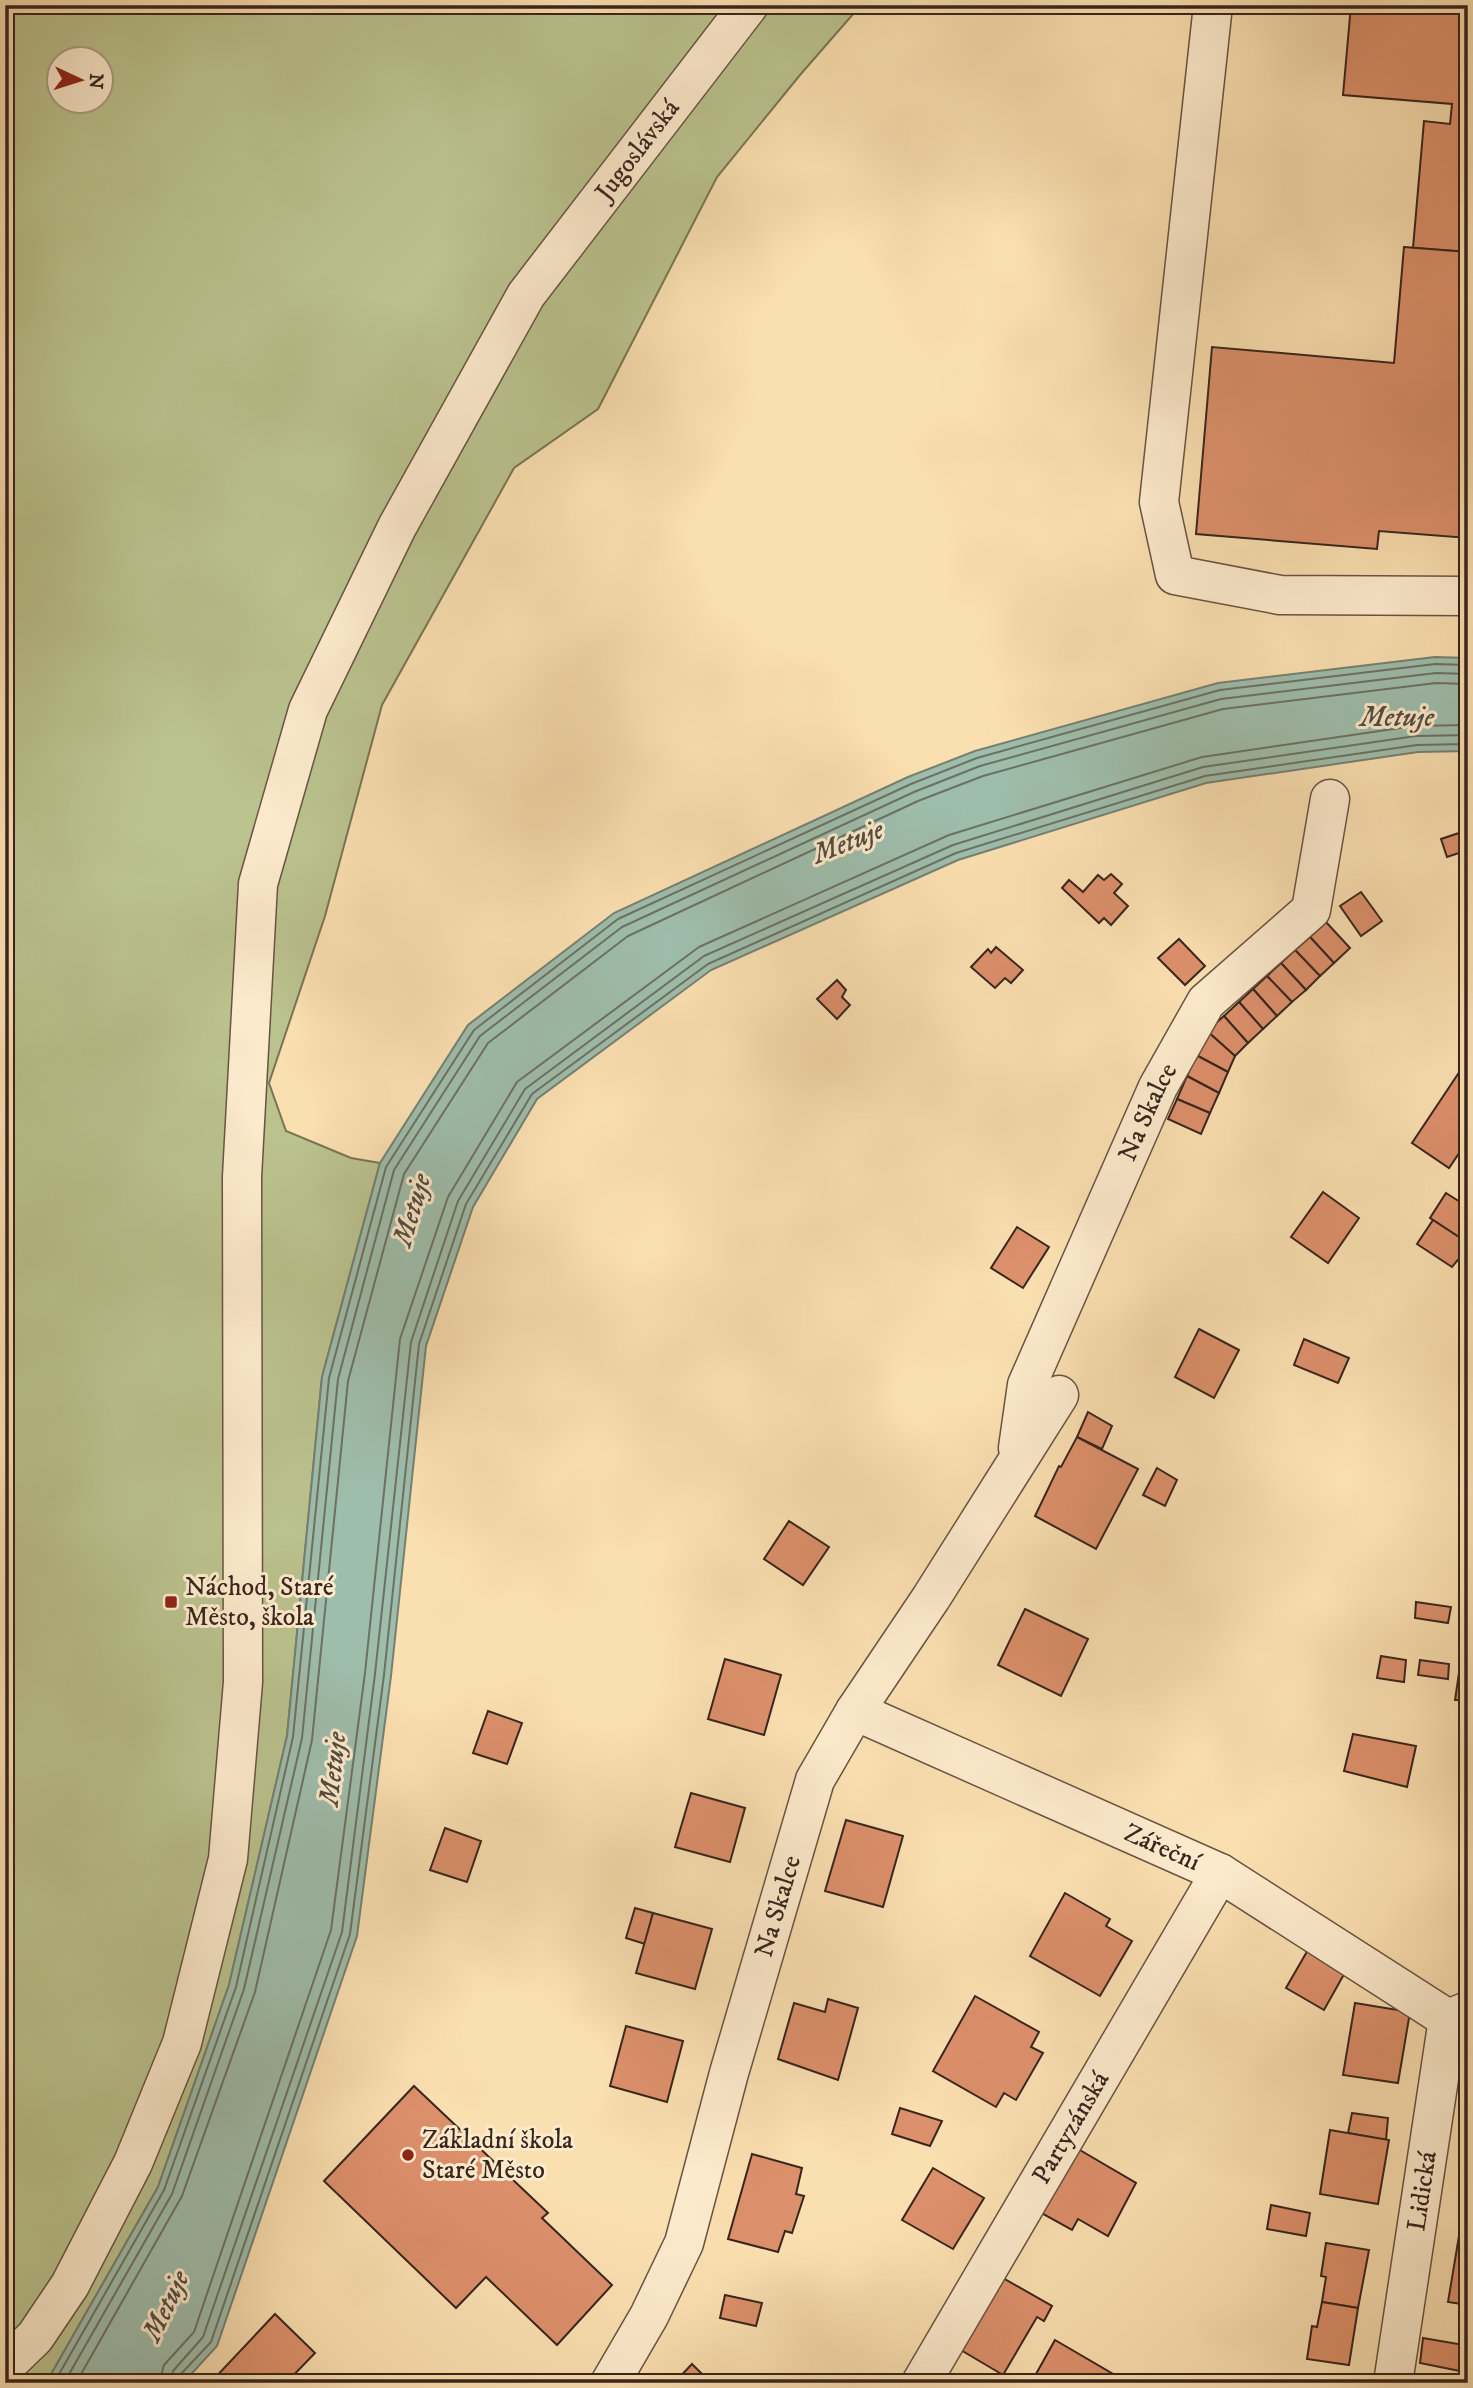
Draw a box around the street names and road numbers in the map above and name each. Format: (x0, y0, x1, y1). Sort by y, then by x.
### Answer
street label: Jugoslávská (587, 93, 687, 209)
street label: Na Skalce (1111, 1057, 1185, 1166)
street label: Zářeční (1119, 1816, 1206, 1879)
street label: Na Skalce (747, 1852, 808, 1961)
street label: Partyzánská (1025, 2065, 1117, 2190)
street label: Lidická (1400, 2149, 1444, 2233)

